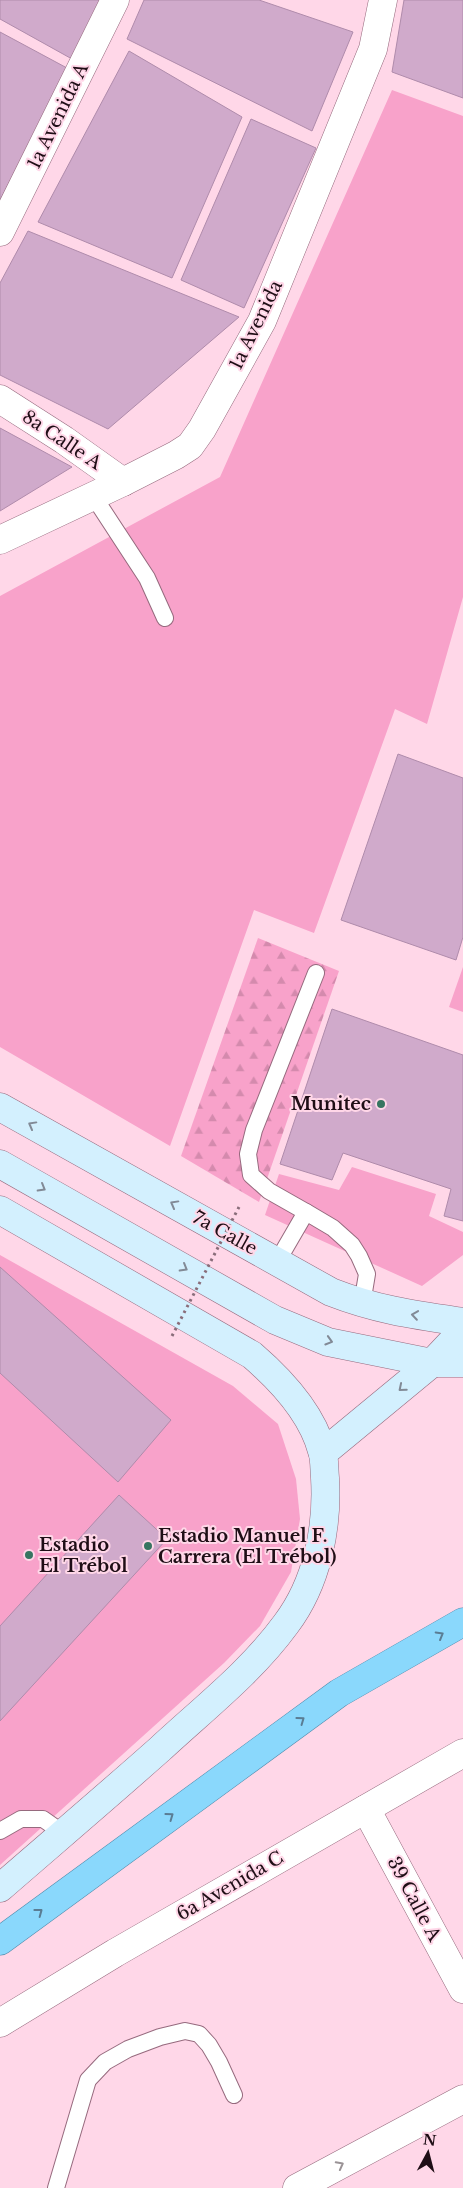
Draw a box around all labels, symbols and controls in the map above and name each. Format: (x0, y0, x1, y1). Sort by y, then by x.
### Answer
street label: 1a Avenida A (23, 59, 94, 172)
street label: 1a Avenida (225, 277, 287, 373)
street label: 8a Calle A (18, 406, 107, 475)
place label: Munitec (291, 1093, 371, 1115)
marker: Munitec (375, 1098, 387, 1110)
one-way arrow (28, 1121, 37, 1131)
one-way arrow (37, 1182, 46, 1192)
one-way arrow (170, 1200, 179, 1210)
street label: 7a Calle (189, 1206, 261, 1260)
one-way arrow (178, 1262, 187, 1272)
one-way arrow (410, 1310, 418, 1321)
one-way arrow (324, 1336, 332, 1346)
one-way arrow (399, 1382, 408, 1390)
place label: Estadio Manuel F. Carrera (El Trébol) (158, 1525, 336, 1568)
place label: Estadio El Trébol (39, 1534, 128, 1577)
marker: Estadio Manuel F. Carrera (El Trébol) (142, 1540, 154, 1552)
marker: Estadio El Trébol (23, 1549, 35, 1561)
one-way arrow (434, 1631, 443, 1641)
one-way arrow (295, 1717, 305, 1726)
one-way arrow (164, 1813, 174, 1822)
street label: 6a Avenida C (173, 1847, 287, 1925)
street label: 39 Calle A (383, 1853, 446, 1946)
one-way arrow (33, 1909, 43, 1918)
north arrow (403, 2128, 453, 2178)
text: N (422, 2130, 437, 2150)
one-way arrow (335, 2161, 344, 2171)

